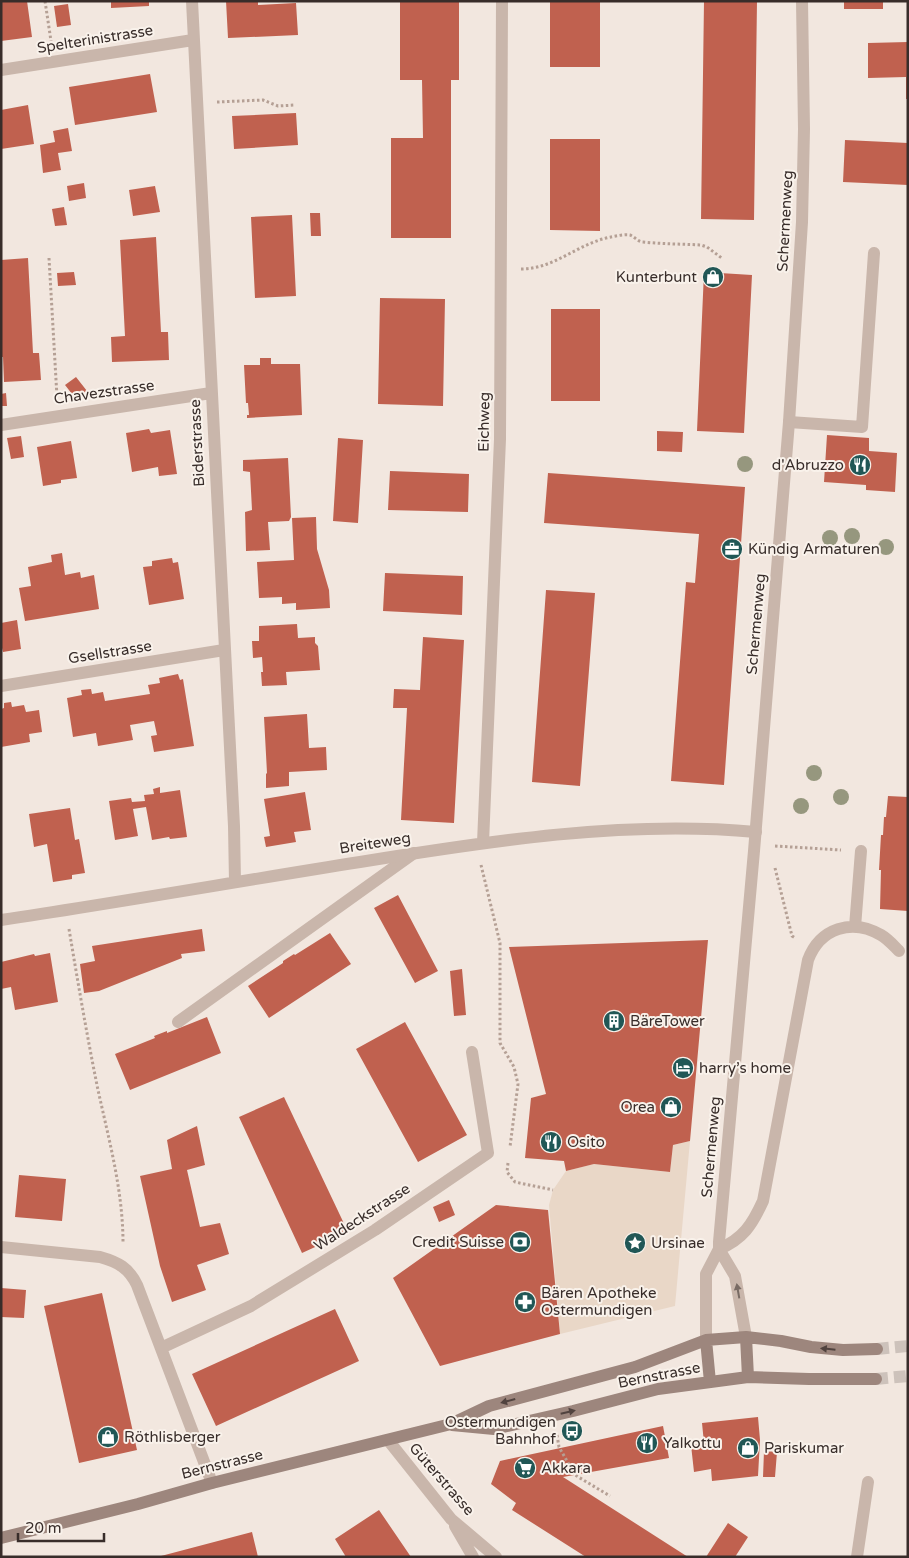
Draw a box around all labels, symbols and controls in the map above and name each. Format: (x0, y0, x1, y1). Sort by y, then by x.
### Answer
street label: Spelterinistrasse (36, 21, 154, 57)
street label: Schermenweg (773, 170, 797, 272)
shop icon: Kunterbunt (701, 265, 725, 289)
place label: Kunterbunt (616, 268, 697, 286)
street label: Chavezstrasse (52, 376, 156, 408)
street label: Eichweg (474, 392, 494, 452)
street label: Biderstrasse (186, 399, 208, 487)
restaurant icon: d'Abruzzo (848, 453, 872, 477)
place label: d'Abruzzo (772, 456, 844, 474)
office icon: Kündig Armaturen (720, 537, 744, 561)
place label: Kündig Armaturen (748, 540, 880, 558)
street label: Schermenweg (743, 573, 769, 675)
street label: Gsellstrasse (67, 637, 153, 667)
street label: Breiteweg (338, 828, 412, 858)
building icon: BäreTower (602, 1009, 626, 1033)
place label: BäreTower (630, 1012, 705, 1030)
hotel icon: harry’s home (671, 1056, 695, 1080)
place label: harry’s home (699, 1059, 791, 1077)
shop icon: Orea (659, 1095, 683, 1119)
street label: Schermenweg (698, 1096, 724, 1198)
place label: Orea (621, 1098, 655, 1116)
restaurant icon: Osito (539, 1130, 563, 1154)
place label: Osito (567, 1133, 605, 1151)
street label: Waldeckstrasse (311, 1179, 413, 1255)
bank icon: Credit Suisse (508, 1230, 532, 1254)
place icon: Ursinae (623, 1231, 647, 1255)
place label: Credit Suisse (412, 1233, 504, 1251)
place label: Ursinae (651, 1234, 705, 1252)
one-way arrow (733, 1283, 741, 1299)
place label: Bären Apotheke Ostermundigen (541, 1284, 656, 1319)
pharmacy icon: Bären Apotheke Ostermundigen (513, 1290, 537, 1314)
one-way arrow (820, 1344, 836, 1352)
street label: Bernstrasse (616, 1358, 702, 1392)
one-way arrow (500, 1397, 515, 1405)
one-way arrow (560, 1408, 575, 1416)
place label: Ostermundigen Bahnhof (445, 1413, 556, 1448)
bus stop icon: Ostermundigen Bahnhof (560, 1419, 584, 1443)
shop icon: Röthlisberger (96, 1425, 120, 1449)
place label: Röthlisberger (124, 1428, 221, 1446)
restaurant icon: Yalkottu (635, 1431, 659, 1455)
place label: Yalkottu (663, 1434, 721, 1452)
shop icon: Pariskumar (736, 1436, 760, 1460)
street label: Güterstrasse (406, 1439, 478, 1519)
place label: Pariskumar (764, 1439, 844, 1457)
street label: Bernstrasse (179, 1445, 265, 1483)
supermarket icon: Akkara (513, 1456, 537, 1480)
place label: Akkara (541, 1459, 591, 1477)
scale bar (18, 1510, 104, 1542)
text: 20 m (25, 1519, 62, 1537)

